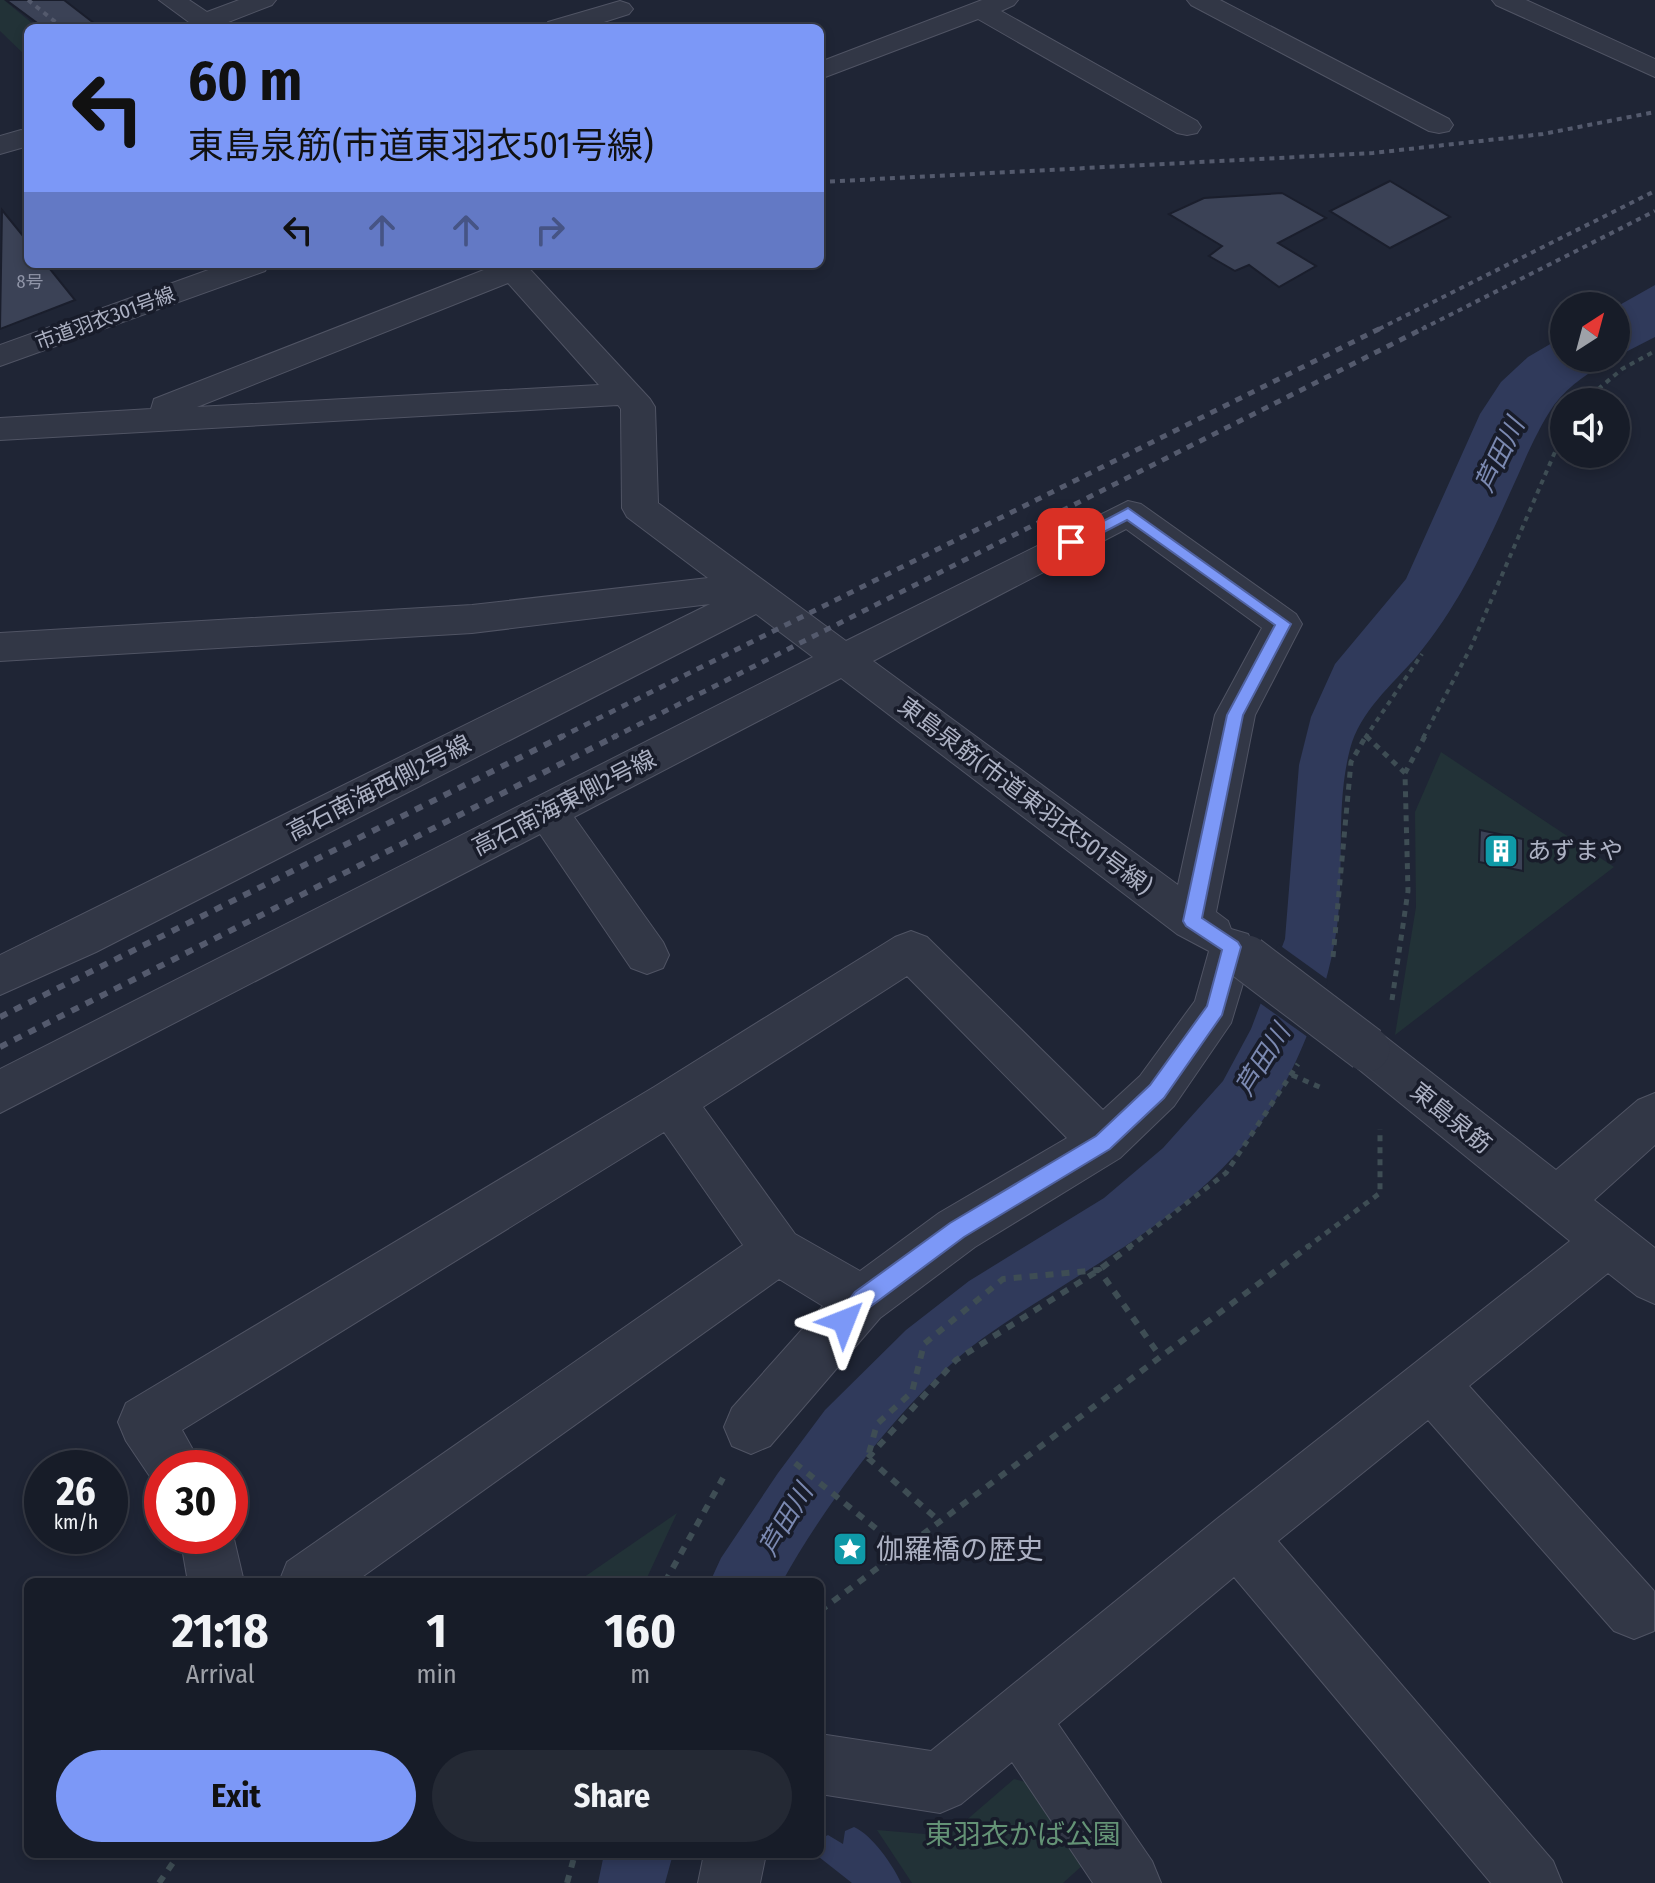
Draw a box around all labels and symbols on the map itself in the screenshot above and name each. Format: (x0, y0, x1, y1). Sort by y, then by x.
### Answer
house number: 8号 (17, 271, 44, 293)
street label: 市道羽衣301号線 (32, 282, 178, 354)
north arrow (1550, 292, 1630, 372)
water label: 芦田川 (1469, 410, 1532, 497)
pin (1037, 508, 1105, 576)
street label: 東島泉筋(市道東羽衣501号線) (893, 691, 1157, 901)
street label: 高石南海西側2号線 (282, 730, 476, 846)
street label: 高石南海東側2号線 (467, 745, 661, 861)
building icon: あずまや (1482, 832, 1520, 870)
place label: あずまや (1527, 837, 1623, 865)
water label: 芦田川 (1229, 1016, 1298, 1101)
street label: 東島泉筋 (1405, 1077, 1497, 1159)
position arrow (802, 1279, 886, 1363)
speed limit sign: 30 (144, 1450, 248, 1554)
water label: 芦田川 (753, 1476, 821, 1561)
place icon: 伽羅橋の歴史 (831, 1530, 869, 1568)
place label: 伽羅橋の歴史 (876, 1533, 1044, 1566)
park label: 東羽衣かば公園 (925, 1818, 1121, 1851)

